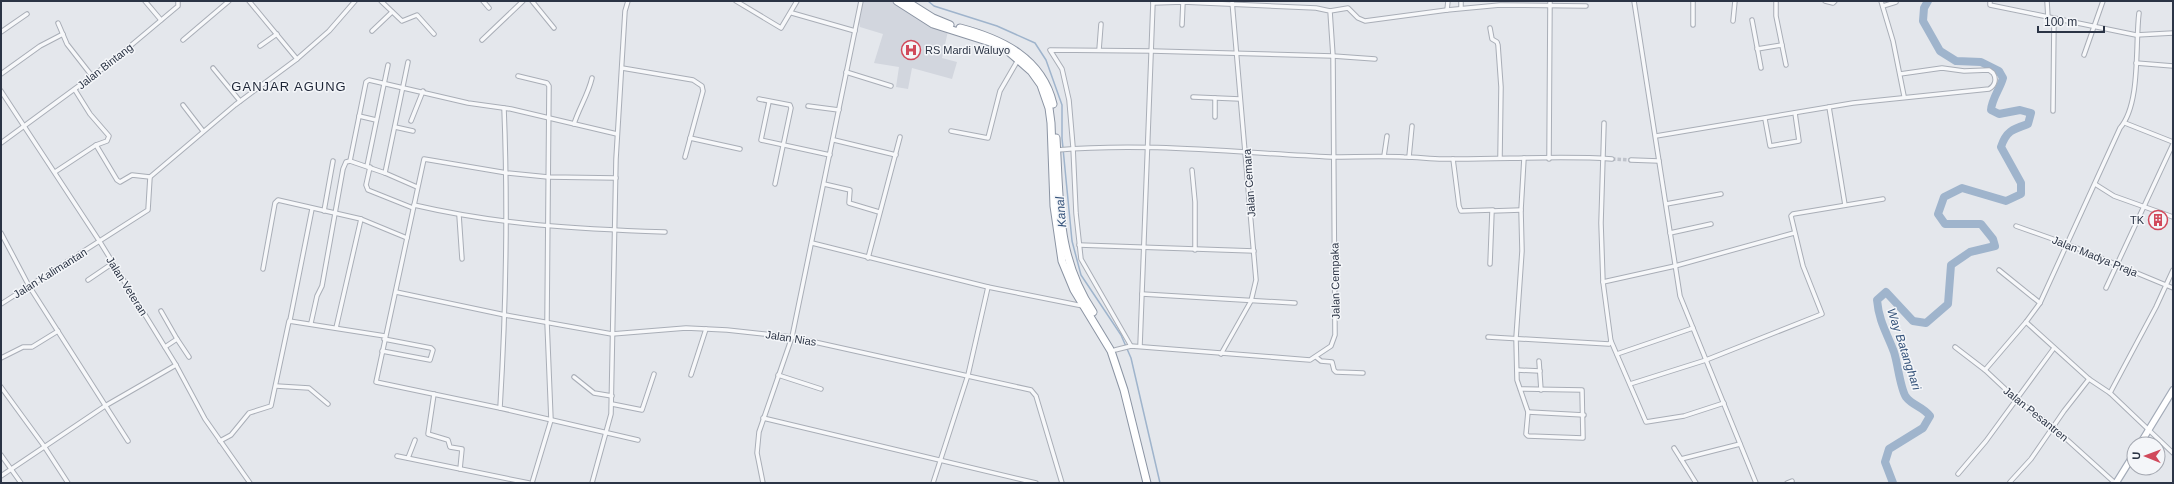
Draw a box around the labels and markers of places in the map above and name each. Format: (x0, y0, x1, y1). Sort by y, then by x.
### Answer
hospital icon: RS Mardi Waluyo (900, 39, 922, 61)
place label: RS Mardi Waluyo (925, 44, 1010, 56)
building icon: TK (2147, 209, 2169, 231)
place label: TK (2130, 214, 2145, 226)

